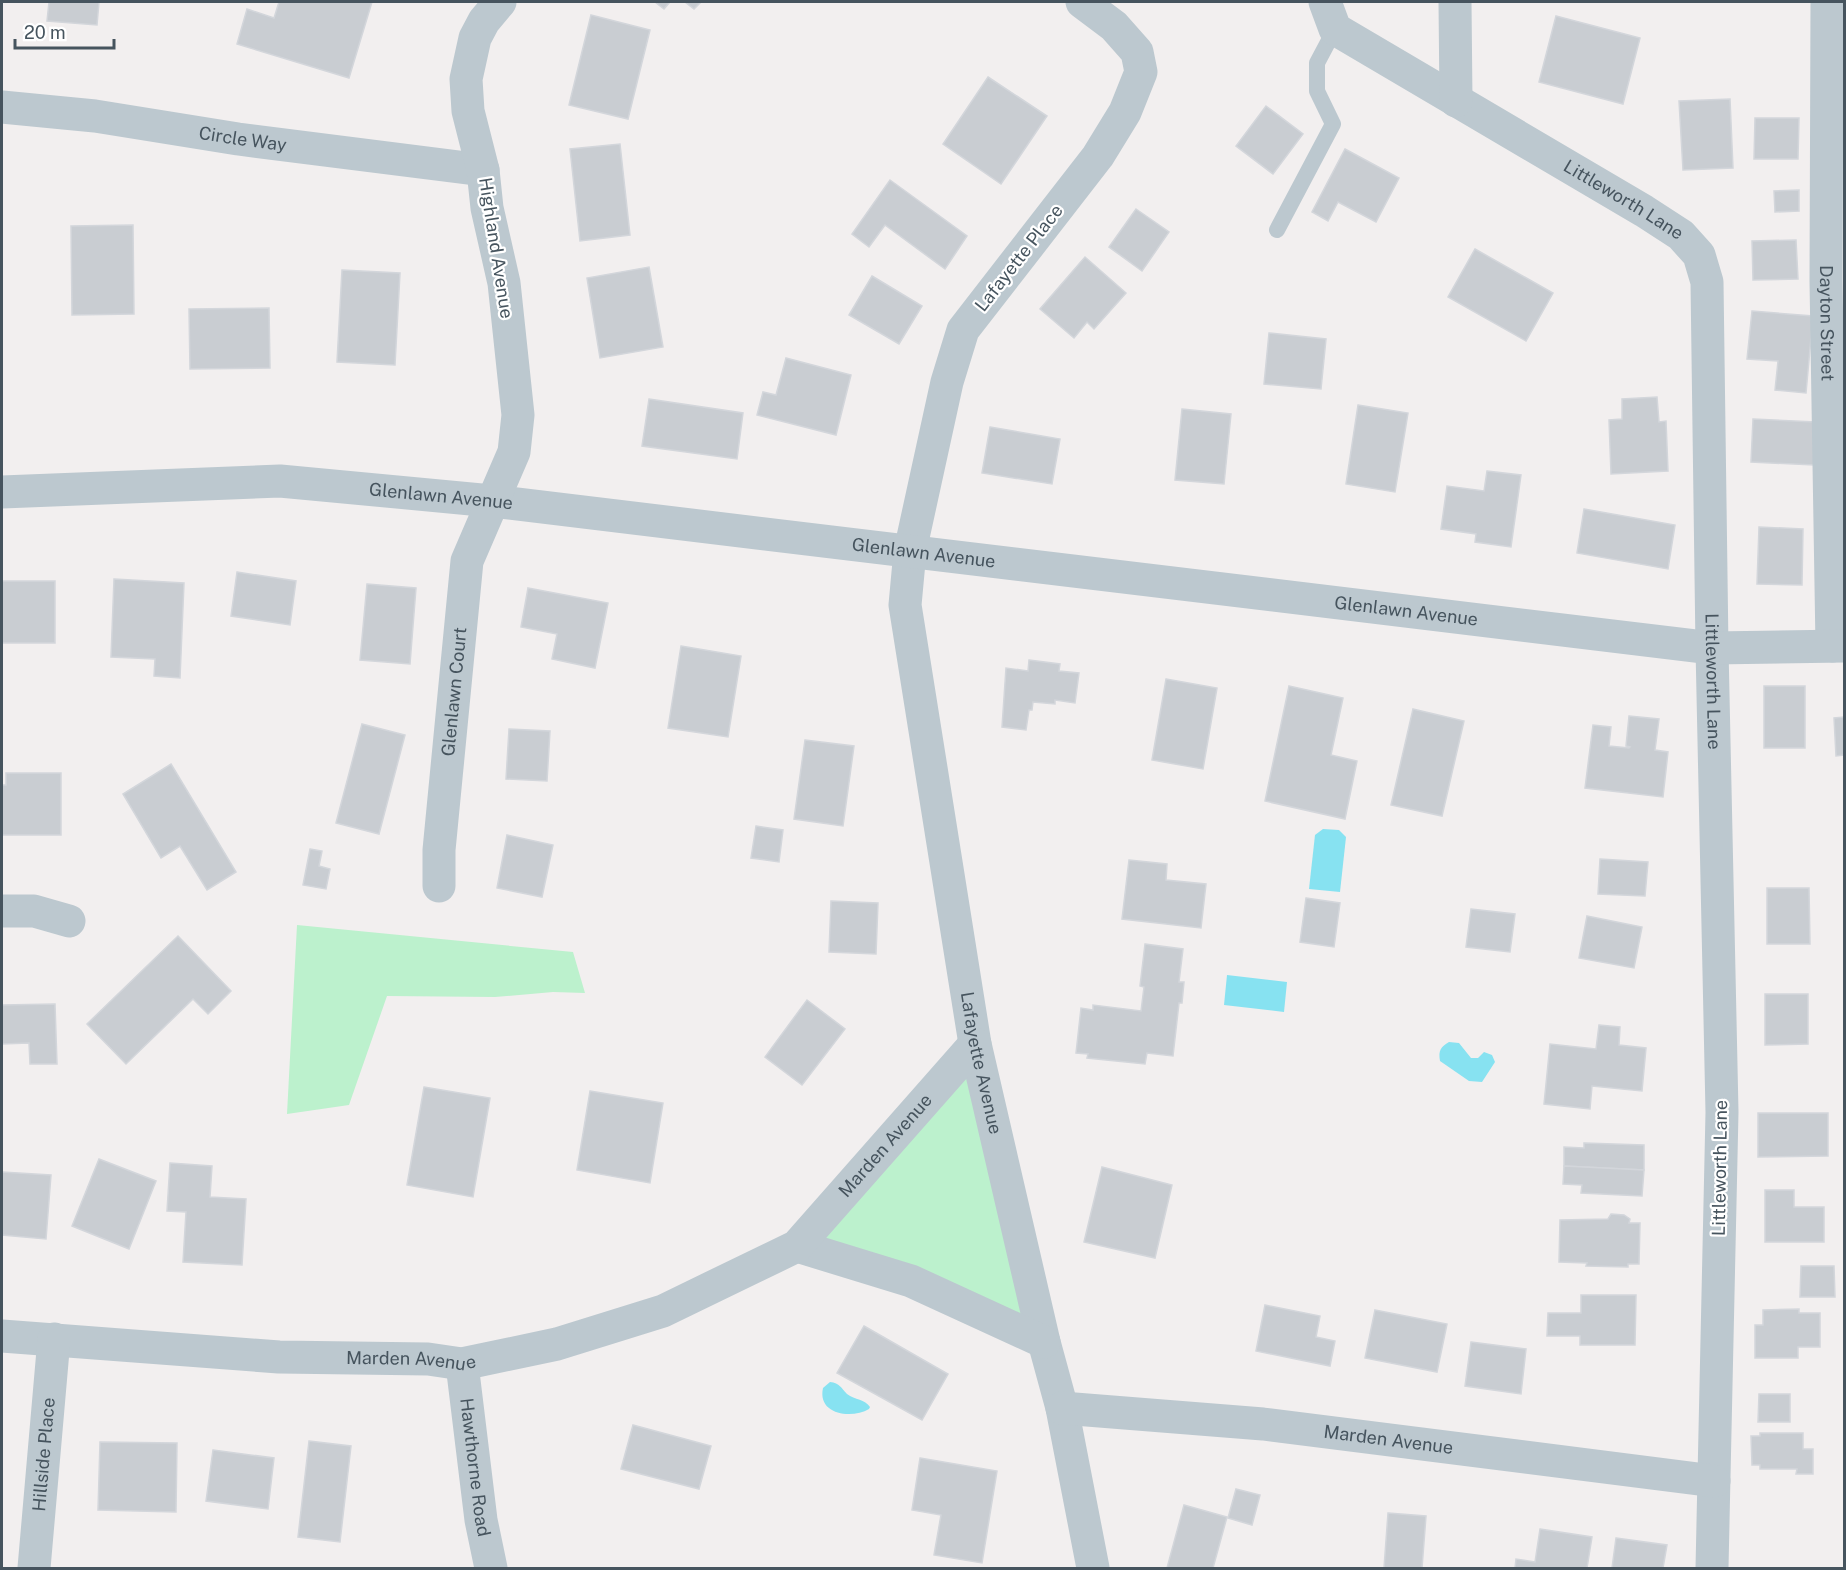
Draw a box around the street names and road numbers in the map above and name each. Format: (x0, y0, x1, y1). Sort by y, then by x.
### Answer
street label: Circle Way (197, 122, 288, 155)
street label: Littleworth Lane (1560, 155, 1688, 244)
street label: Highland Avenue (475, 176, 518, 320)
street label: Lafayette Place (970, 200, 1067, 315)
street label: Dayton Street (1816, 265, 1839, 381)
street label: Glenlawn Avenue (368, 478, 514, 513)
street label: Glenlawn Avenue (851, 533, 997, 572)
street label: Glenlawn Avenue (1333, 592, 1479, 630)
street label: Littleworth Lane (1702, 613, 1725, 750)
street label: Glenlawn Court (437, 626, 471, 757)
street label: Lafayette Avenue (957, 990, 1007, 1136)
street label: Marden Avenue (834, 1089, 936, 1201)
street label: Littleworth Lane (1708, 1100, 1731, 1236)
street label: Marden Avenue (346, 1347, 478, 1374)
street label: Hillside Place (28, 1397, 59, 1512)
street label: Hawthorne Road (456, 1397, 495, 1538)
street label: Marden Avenue (1322, 1421, 1454, 1458)

